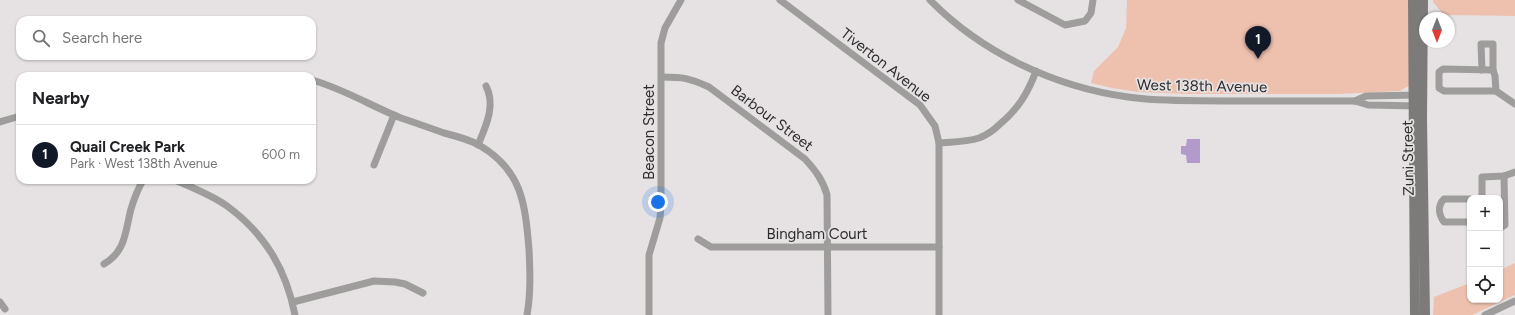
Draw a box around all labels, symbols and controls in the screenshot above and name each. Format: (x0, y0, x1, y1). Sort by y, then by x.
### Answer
north arrow (1419, 12, 1455, 48)
search box (16, 16, 316, 60)
street label: Tiverton Avenue (837, 24, 935, 106)
pin: 1 (1245, 26, 1271, 59)
icon: search (30, 27, 52, 49)
text: Search here (62, 29, 142, 47)
street label: West 138th Avenue (1137, 76, 1267, 96)
street label: Barbour Street (727, 81, 817, 155)
street label: Beacon Street (640, 84, 658, 180)
text: Nearby (32, 88, 90, 108)
street label: Zuni Street (1398, 120, 1418, 196)
text: Quail Creek Park (70, 138, 185, 156)
text: 1 (42, 147, 48, 162)
text: 600 m (262, 147, 300, 162)
text: Park · West 138th Avenue (70, 156, 217, 171)
your location (648, 192, 668, 212)
map controls (1467, 195, 1503, 303)
button: + (1467, 195, 1503, 231)
street label: Bingham Court (767, 225, 868, 243)
button: − (1467, 231, 1503, 267)
button: locate (1467, 267, 1503, 303)

